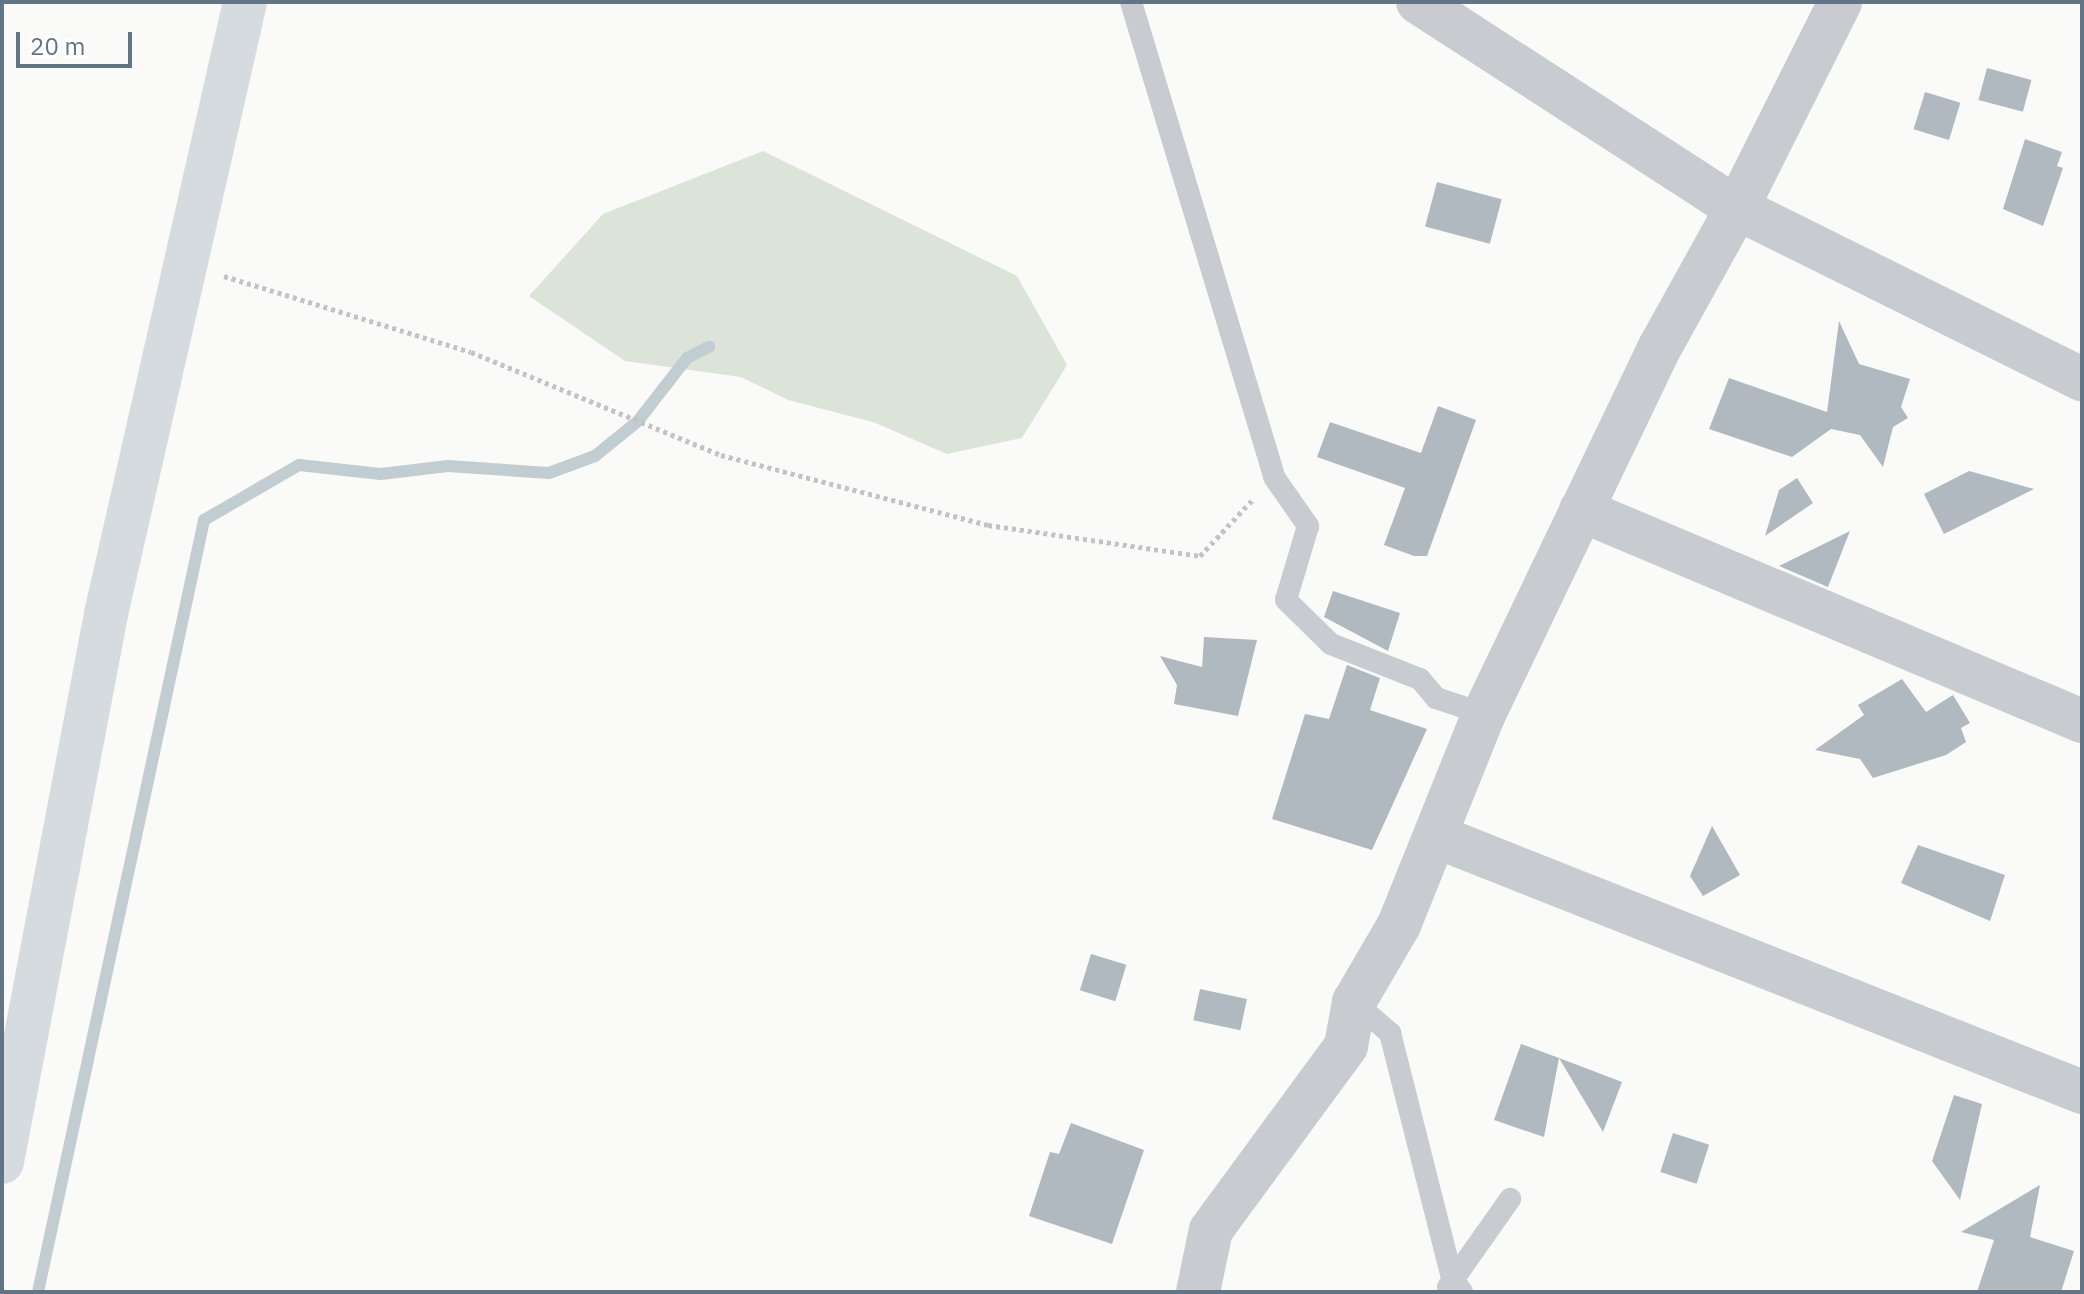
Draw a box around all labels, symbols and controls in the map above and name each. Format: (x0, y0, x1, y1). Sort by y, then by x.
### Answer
scale bar (20, 16, 136, 66)
text: 20 m (30, 30, 85, 62)

